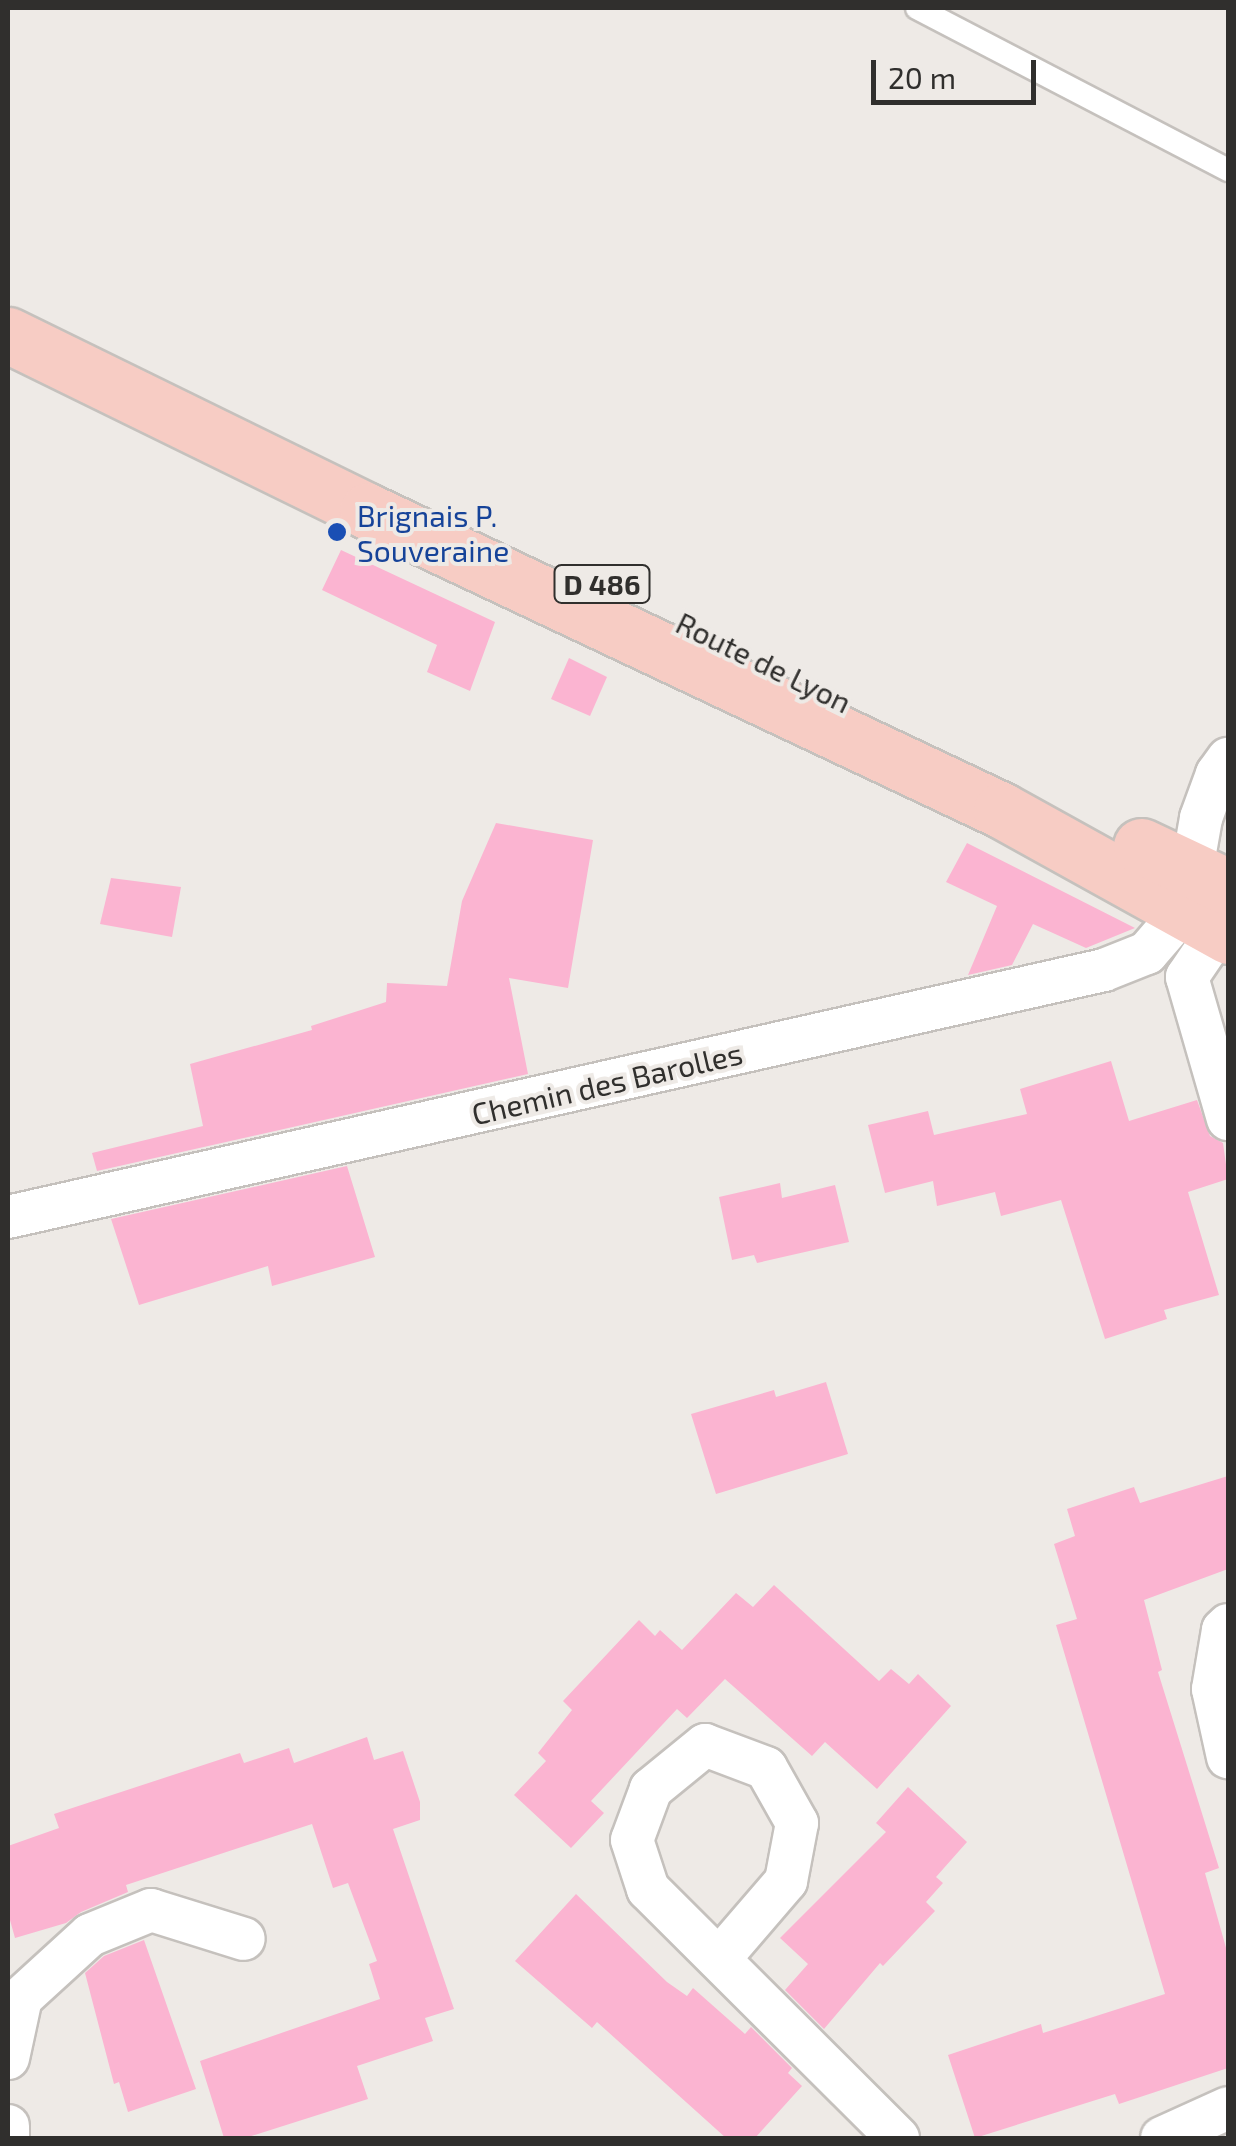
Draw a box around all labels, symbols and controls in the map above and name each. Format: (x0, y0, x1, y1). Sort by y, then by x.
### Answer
scale bar (876, 40, 1041, 102)
text: 20 m (888, 59, 956, 95)
place label: Brignais P. Souveraine (357, 497, 509, 568)
marker: Brignais P. Souveraine (326, 521, 348, 543)
road number: D 486 (552, 561, 652, 607)
street label: Route de Lyon (671, 604, 857, 720)
street label: Chemin des Barolles (468, 1034, 746, 1132)

